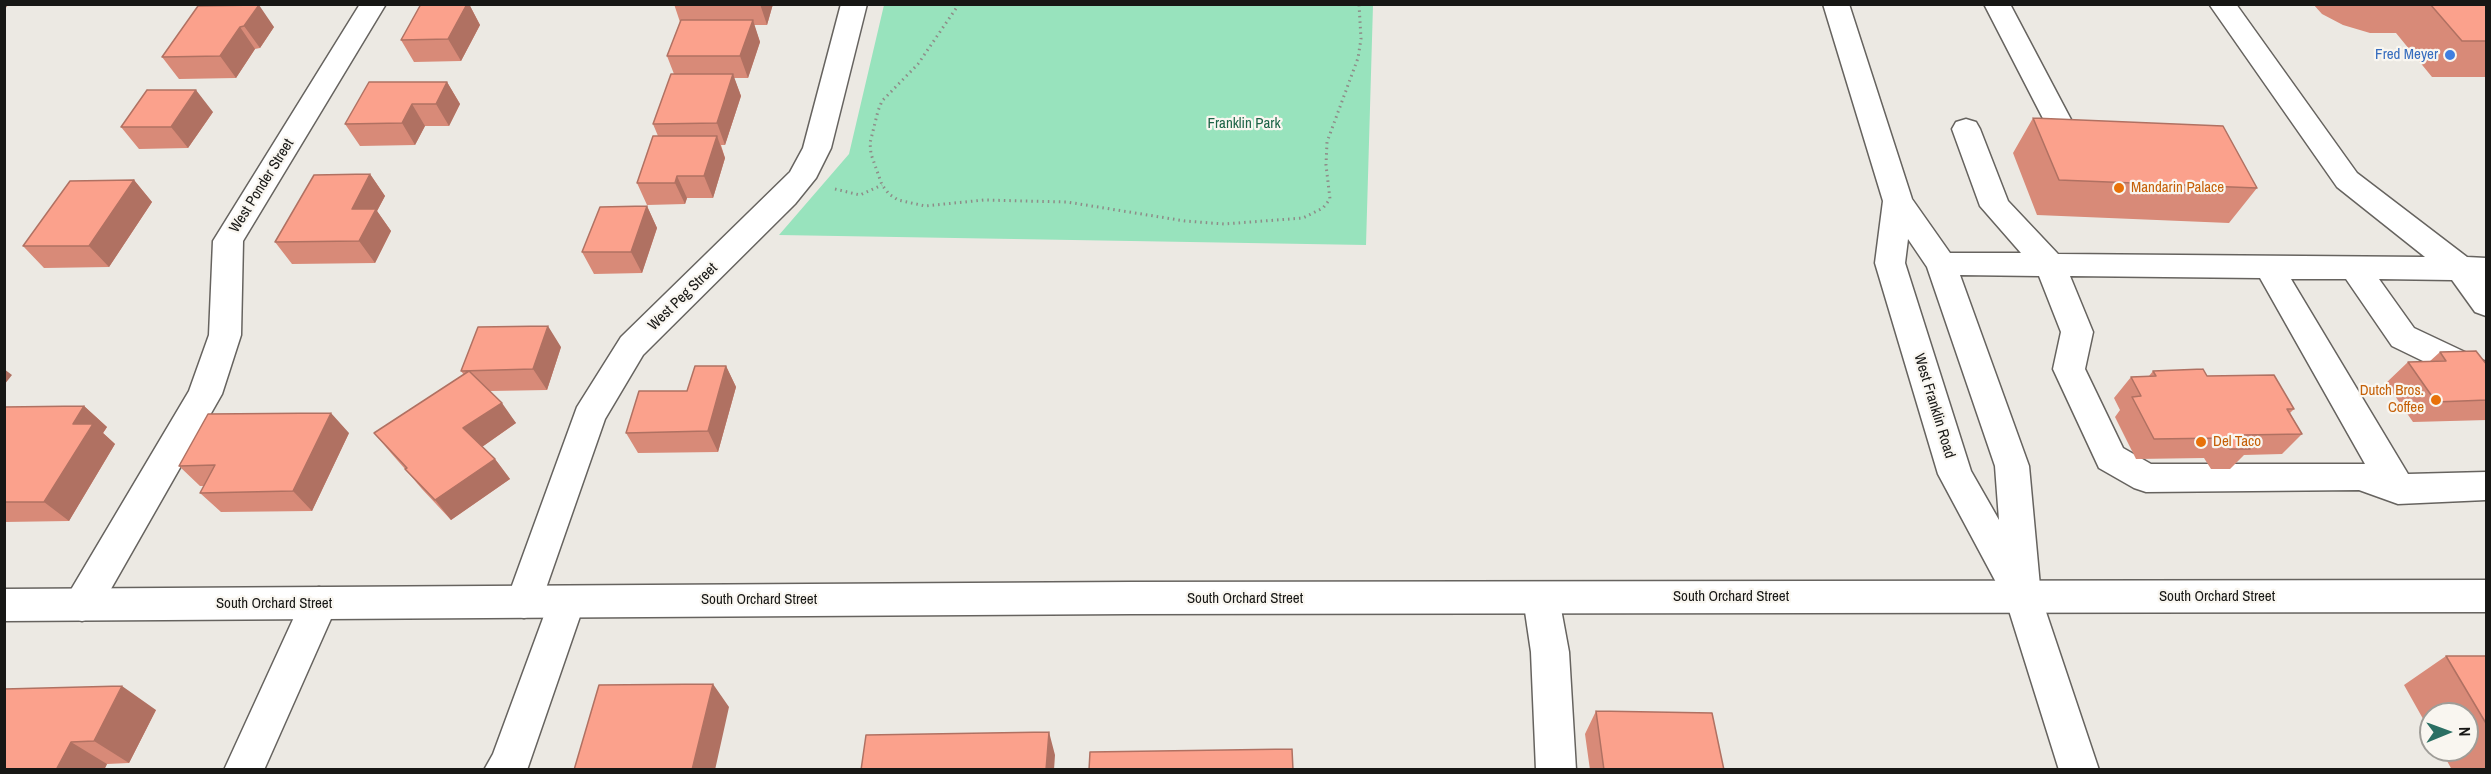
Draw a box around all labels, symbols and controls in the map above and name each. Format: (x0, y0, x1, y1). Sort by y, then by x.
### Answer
place label: Fred Meyer (2375, 46, 2438, 64)
marker: Fred Meyer (2443, 48, 2457, 62)
park label: Franklin Park (1207, 115, 1281, 133)
street label: West Ponder Street (226, 136, 298, 236)
place label: Mandarin Palace (2131, 179, 2224, 197)
marker: Mandarin Palace (2112, 181, 2126, 195)
street label: West Peg Street (645, 259, 721, 335)
street label: West Franklin Road (1910, 351, 1958, 461)
place label: Dutch Bros. Coffee (2360, 382, 2424, 417)
marker: Dutch Bros. Coffee (2429, 393, 2443, 407)
place label: Del Taco (2213, 433, 2261, 451)
marker: Del Taco (2194, 435, 2208, 449)
street label: South Orchard Street (1673, 588, 1789, 606)
street label: South Orchard Street (2159, 588, 2275, 606)
street label: South Orchard Street (1187, 590, 1303, 608)
street label: South Orchard Street (701, 591, 817, 609)
street label: South Orchard Street (216, 595, 332, 613)
north arrow (2419, 702, 2479, 762)
text: N (2454, 727, 2476, 737)

